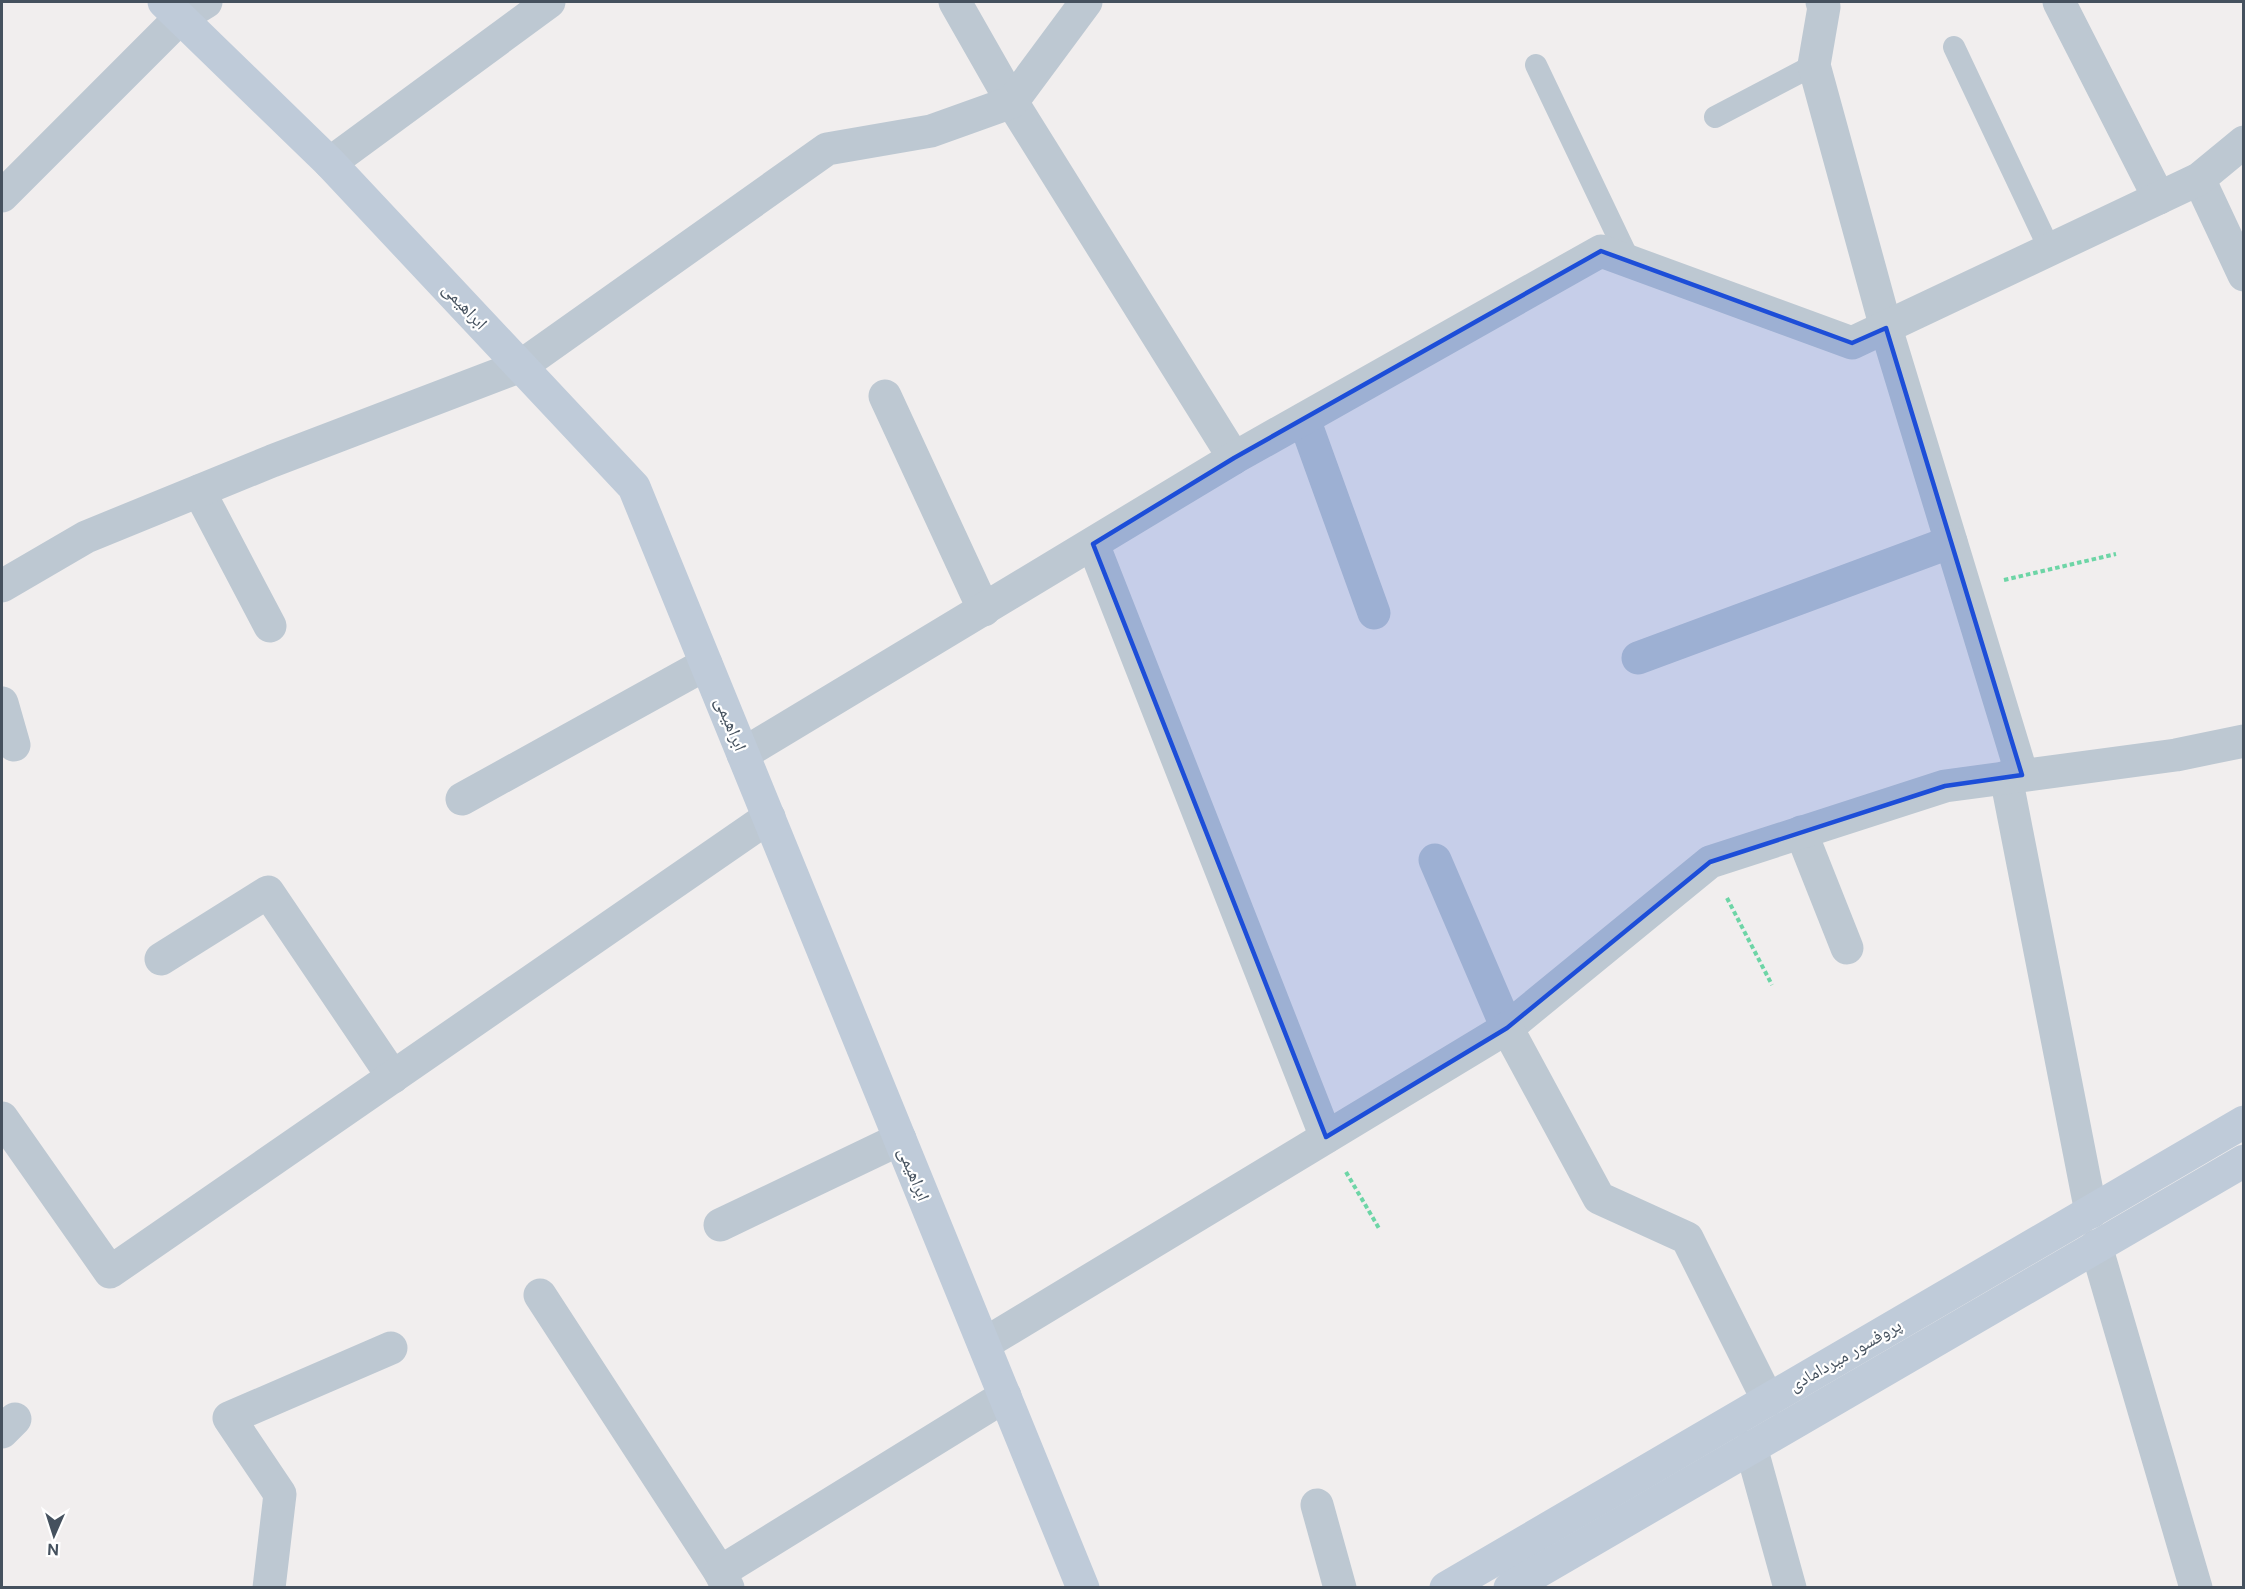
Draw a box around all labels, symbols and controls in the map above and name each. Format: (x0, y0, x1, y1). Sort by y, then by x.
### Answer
street label: ابراهیمی (437, 277, 493, 335)
street label: ابراهیمی (709, 693, 753, 755)
street label: ابراهیمی (892, 1143, 936, 1205)
street label: پروفسور میردامادی (1784, 1313, 1906, 1397)
north arrow (24, 1505, 84, 1565)
text: N (47, 1539, 60, 1560)

